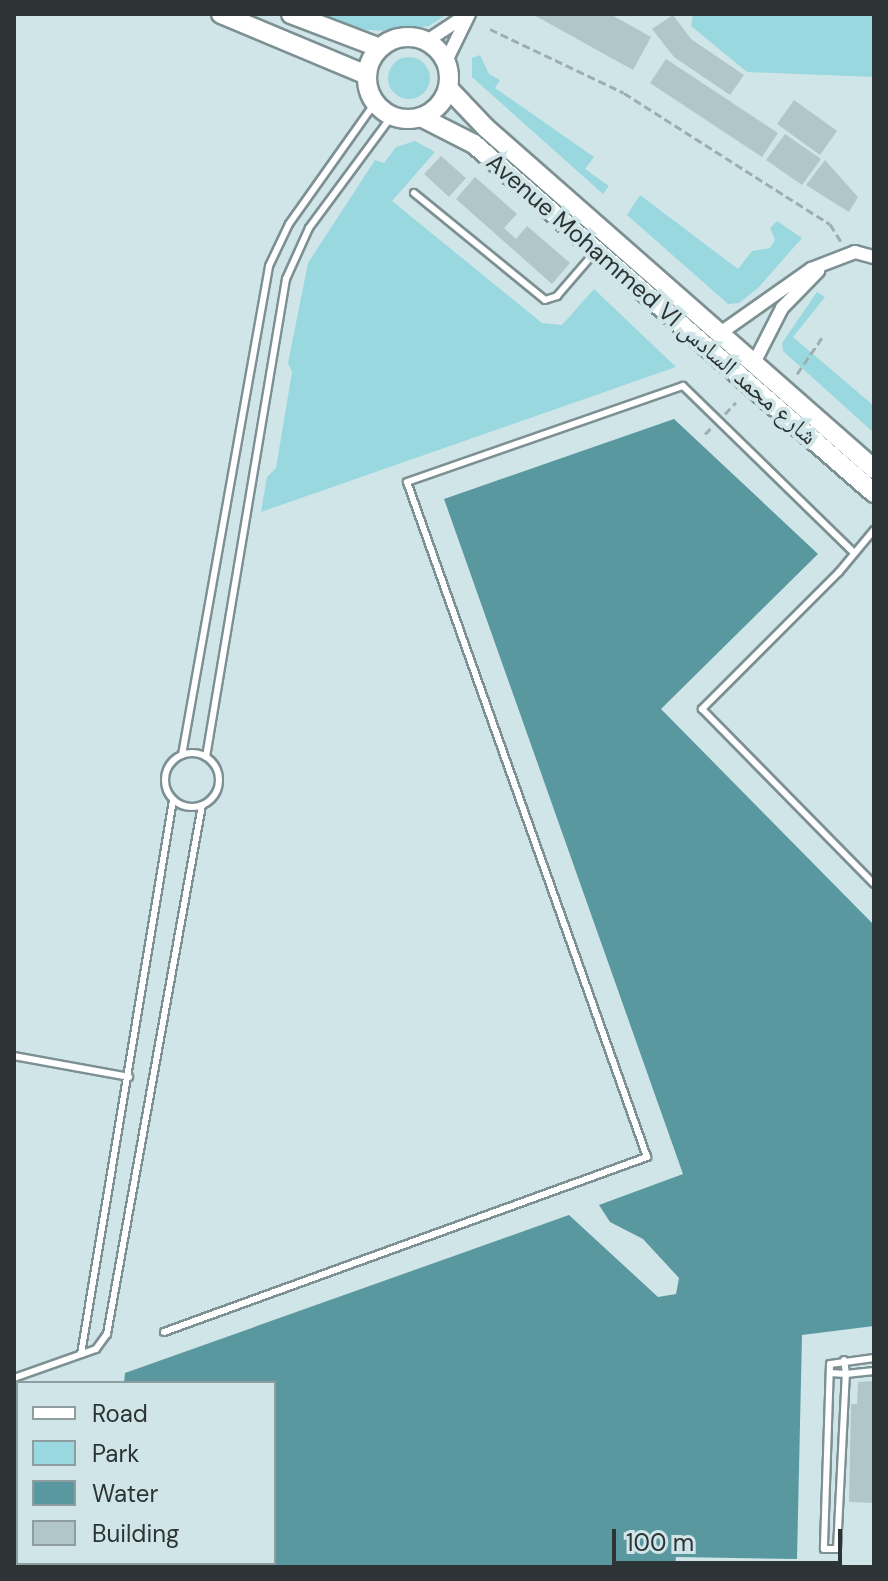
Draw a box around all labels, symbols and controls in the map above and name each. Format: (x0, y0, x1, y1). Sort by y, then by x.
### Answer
street label: Avenue Mohammed VI شارع محمد السادس (481, 147, 823, 451)
legend (16, 1381, 276, 1565)
text: Road (92, 1398, 148, 1429)
text: Park (92, 1438, 139, 1469)
text: Water (92, 1478, 158, 1509)
scale bar (616, 1513, 846, 1563)
text: Building (92, 1518, 179, 1549)
text: 100 m (626, 1527, 694, 1558)

